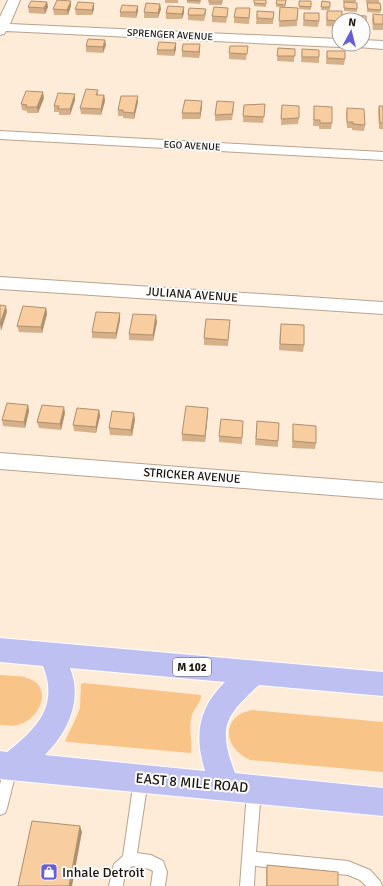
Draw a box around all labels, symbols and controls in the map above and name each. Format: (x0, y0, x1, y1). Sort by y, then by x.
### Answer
north arrow (331, 12, 371, 52)
text: N (348, 16, 357, 29)
street label: SPRENGER AVENUE (127, 27, 214, 43)
street label: EGO AVENUE (163, 139, 221, 153)
street label: JULIANA AVENUE (146, 284, 239, 306)
street label: STRICKER AVENUE (143, 465, 241, 487)
road number: M 102 (173, 658, 211, 676)
street label: EAST 8 MILE ROAD (135, 770, 249, 796)
shop icon: Inhale Detroit (39, 862, 59, 882)
place label: Inhale Detroit (62, 864, 144, 881)

